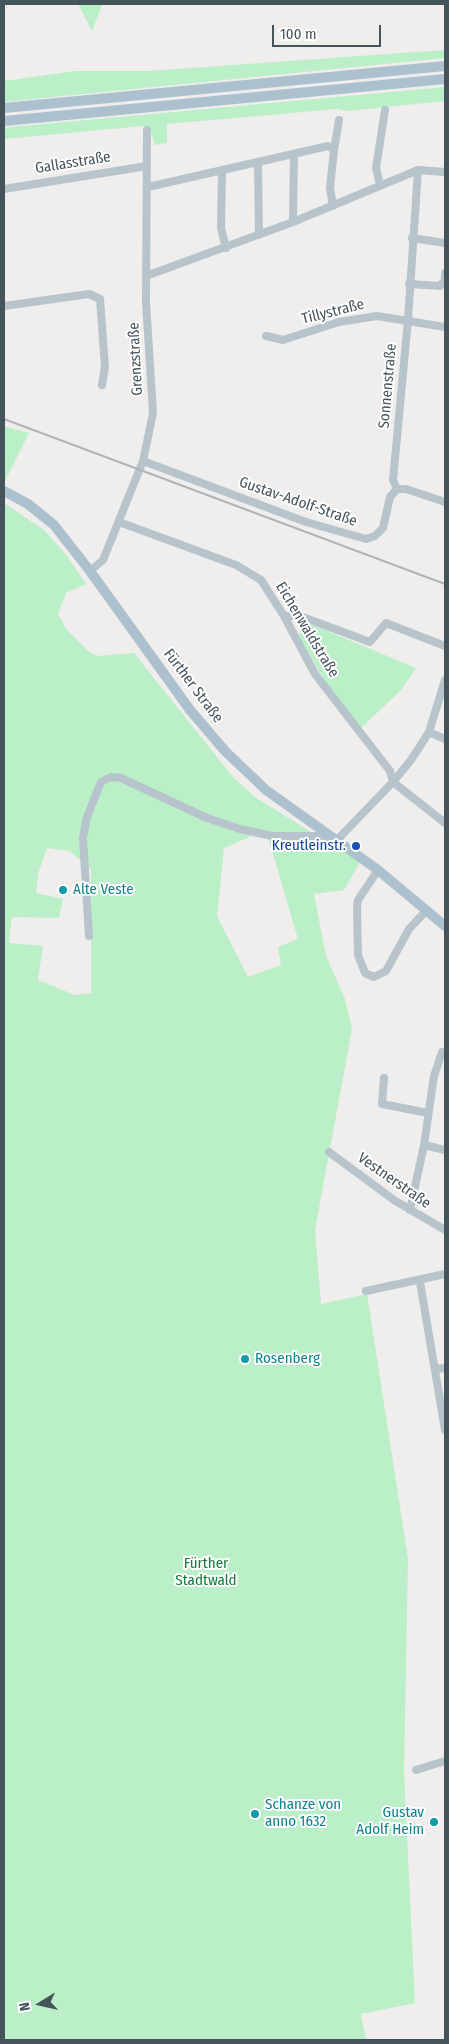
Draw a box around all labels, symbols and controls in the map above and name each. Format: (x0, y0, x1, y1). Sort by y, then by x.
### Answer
scale bar (274, 15, 383, 47)
text: 100 m (280, 25, 317, 43)
street label: Gallasstraße (34, 148, 112, 178)
street label: Tillystraße (300, 296, 366, 328)
street label: Grenzstraße (125, 322, 147, 396)
street label: Sonnenstraße (375, 343, 401, 429)
street label: Gustav-Adolf-Straße (237, 473, 359, 531)
street label: Eichenwaldstraße (271, 579, 343, 681)
street label: Fürther Straße (159, 645, 227, 727)
place label: Kreutleinstr. (272, 837, 346, 855)
marker: Kreutleinstr. (350, 840, 362, 852)
place label: Alte Veste (73, 881, 134, 899)
marker: Alte Veste (57, 884, 69, 896)
street label: Vestnerstraße (354, 1149, 434, 1213)
place label: Rosenberg (255, 1350, 320, 1368)
marker: Rosenberg (239, 1353, 251, 1365)
park label: Fürther Stadtwald (175, 1555, 237, 1590)
place label: Schanze von anno 1632 (265, 1796, 341, 1831)
place label: Gustav Adolf Heim (356, 1804, 424, 1839)
marker: Schanze von anno 1632 (249, 1808, 261, 1820)
marker: Gustav Adolf Heim (428, 1816, 440, 1828)
north arrow (15, 1979, 65, 2029)
text: N (16, 2001, 34, 2012)

